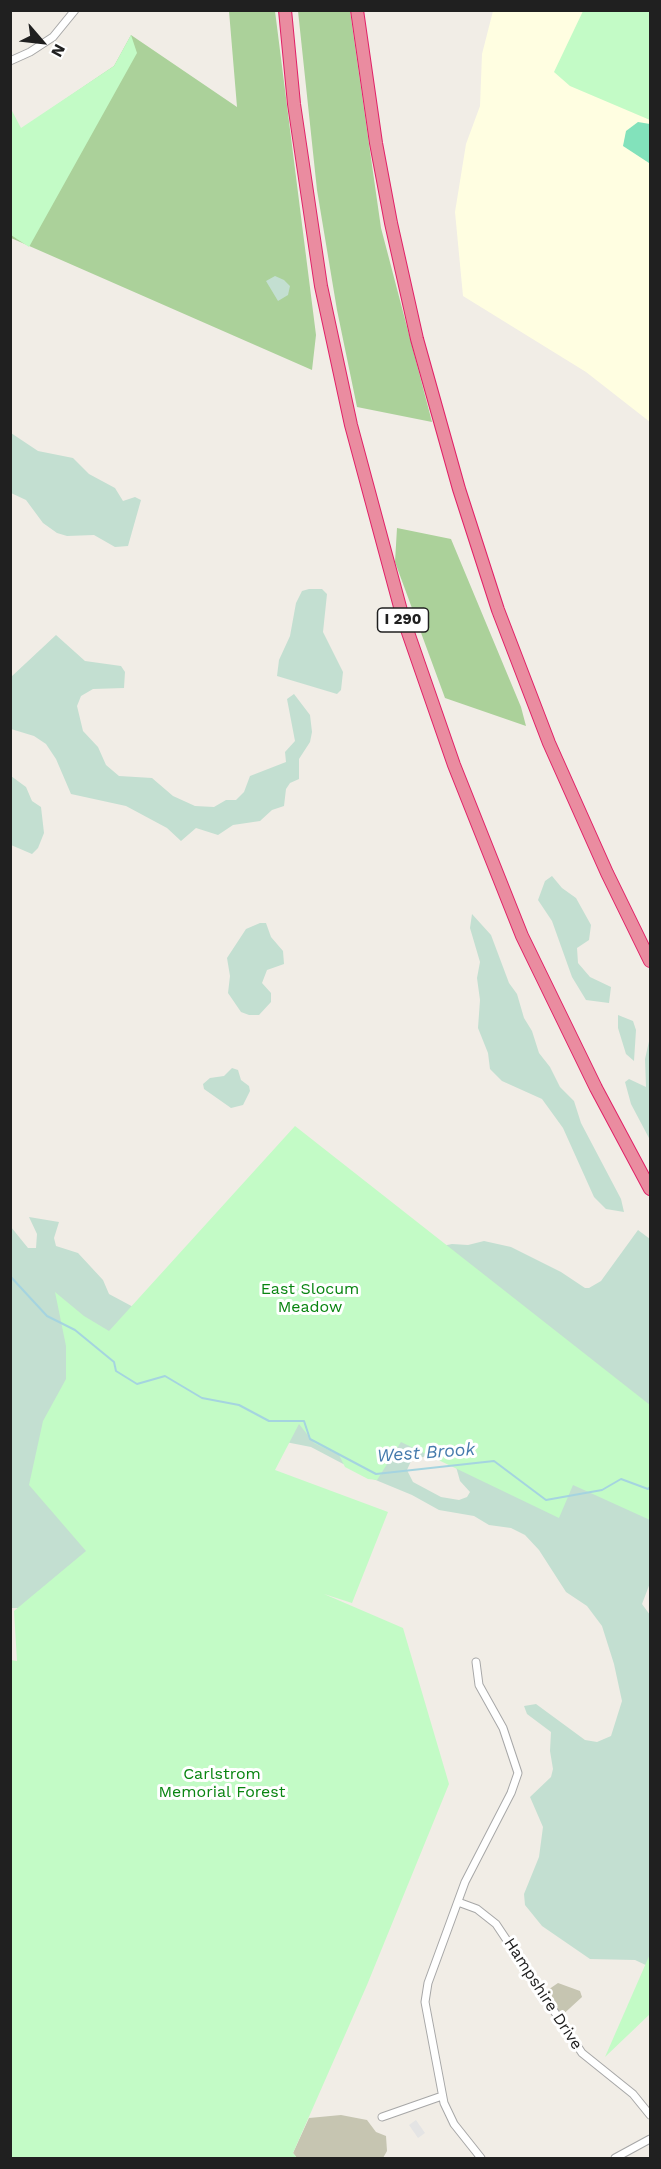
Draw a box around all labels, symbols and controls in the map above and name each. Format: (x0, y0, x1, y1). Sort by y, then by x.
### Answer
north arrow (12, 12, 72, 72)
text: N (47, 41, 70, 60)
road number: I 290 (378, 608, 428, 632)
park label: East Slocum Meadow (261, 1279, 359, 1317)
water label: West Brook (376, 1439, 476, 1467)
park label: Carlstrom Memorial Forest (159, 1764, 285, 1802)
street label: Hampshire Drive (500, 1935, 586, 2053)

